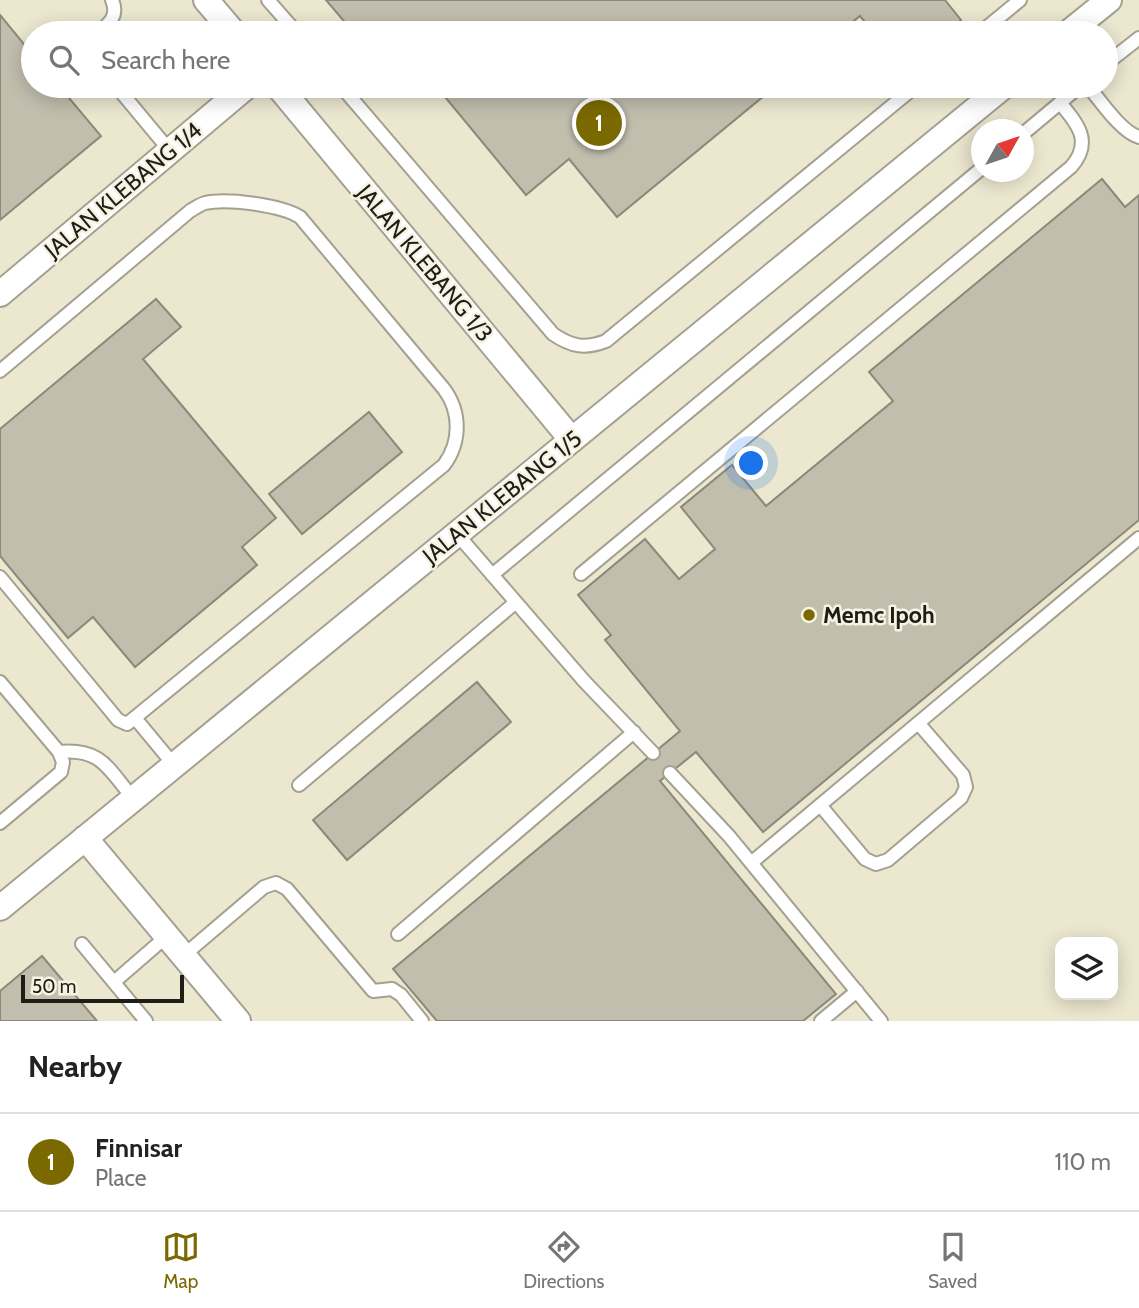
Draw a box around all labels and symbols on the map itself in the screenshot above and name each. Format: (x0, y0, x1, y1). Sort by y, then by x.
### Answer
pin: 1 (576, 97, 622, 149)
street label: JALAN KLEBANG 1/4 (38, 116, 207, 264)
north arrow (971, 119, 1034, 182)
street label: JALAN KLEBANG 1/3 (350, 178, 499, 347)
street label: JALAN KLEBANG 1/5 (416, 424, 587, 570)
your location (734, 446, 768, 480)
place label: Memc Ipoh (823, 601, 935, 629)
marker: Memc Ipoh (801, 607, 817, 623)
scale bar (21, 972, 184, 1004)

